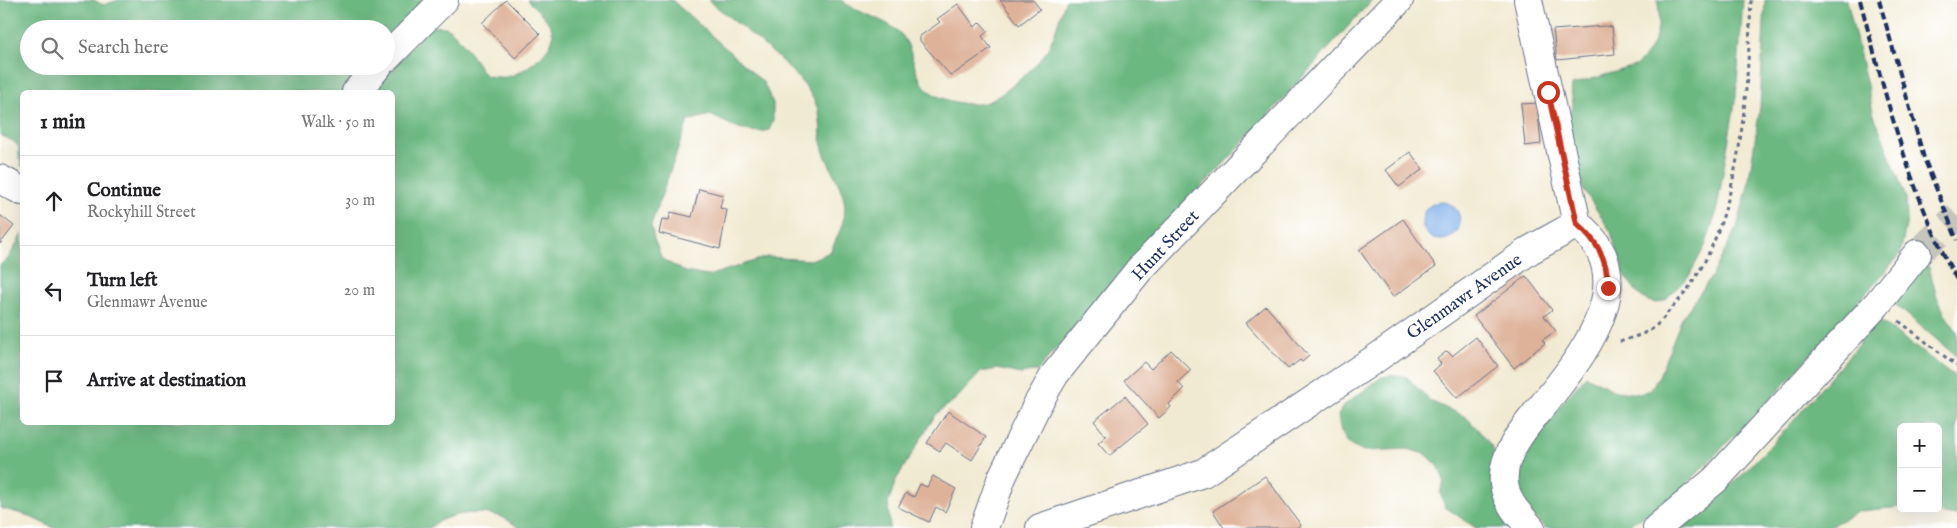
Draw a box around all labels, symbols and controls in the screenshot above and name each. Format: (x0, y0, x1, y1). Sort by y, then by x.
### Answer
search box (20, 20, 395, 75)
icon: search (38, 34, 66, 62)
text: Search here (78, 36, 169, 60)
route start (1537, 81, 1560, 104)
text: 1 min (40, 109, 85, 136)
text: Walk · 50 m (301, 113, 375, 133)
text: Continue (87, 179, 161, 203)
icon: ahead (40, 187, 68, 215)
text: 30 m (345, 191, 375, 211)
text: Rockyhill Street (87, 203, 196, 223)
street label: Hunt Street (1127, 206, 1205, 286)
street label: Glenmawr Avenue (1403, 249, 1527, 346)
text: Turn left (87, 269, 158, 293)
icon: left (40, 277, 68, 305)
route end (1597, 277, 1620, 300)
text: 20 m (344, 281, 375, 301)
text: Glenmawr Avenue (87, 293, 208, 313)
icon: arrive (40, 367, 68, 395)
text: Arrive at destination (87, 369, 246, 393)
map controls (1897, 423, 1942, 513)
button: + (1897, 423, 1942, 468)
button: − (1897, 468, 1942, 513)

